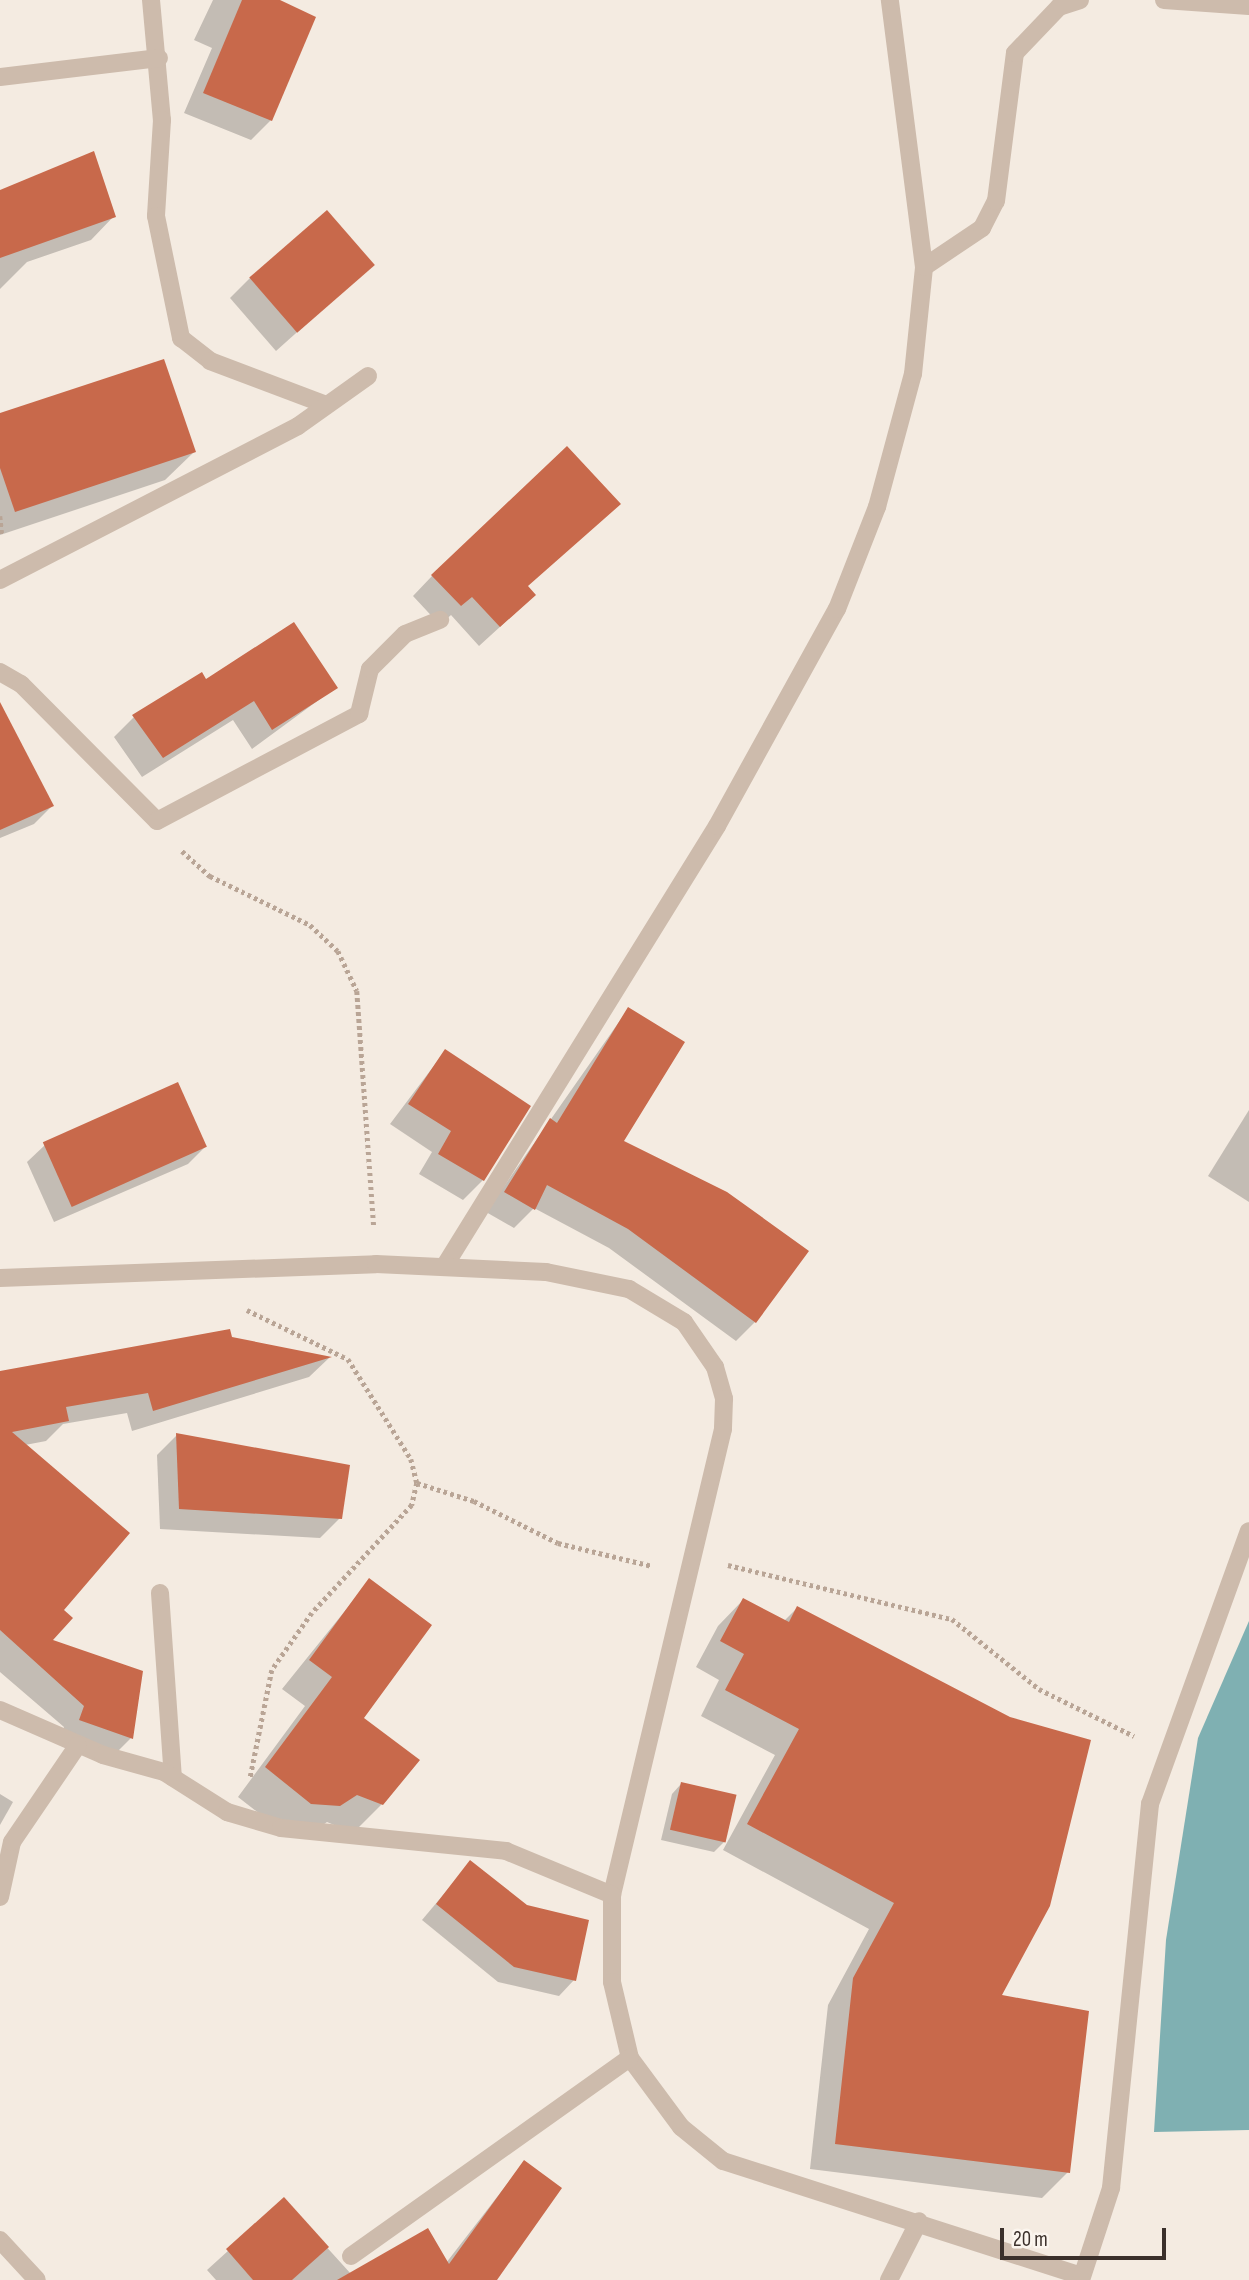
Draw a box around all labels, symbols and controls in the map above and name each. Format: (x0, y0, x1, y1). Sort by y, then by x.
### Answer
scale bar (1004, 2214, 1170, 2258)
text: 20 m (1013, 2227, 1048, 2252)

